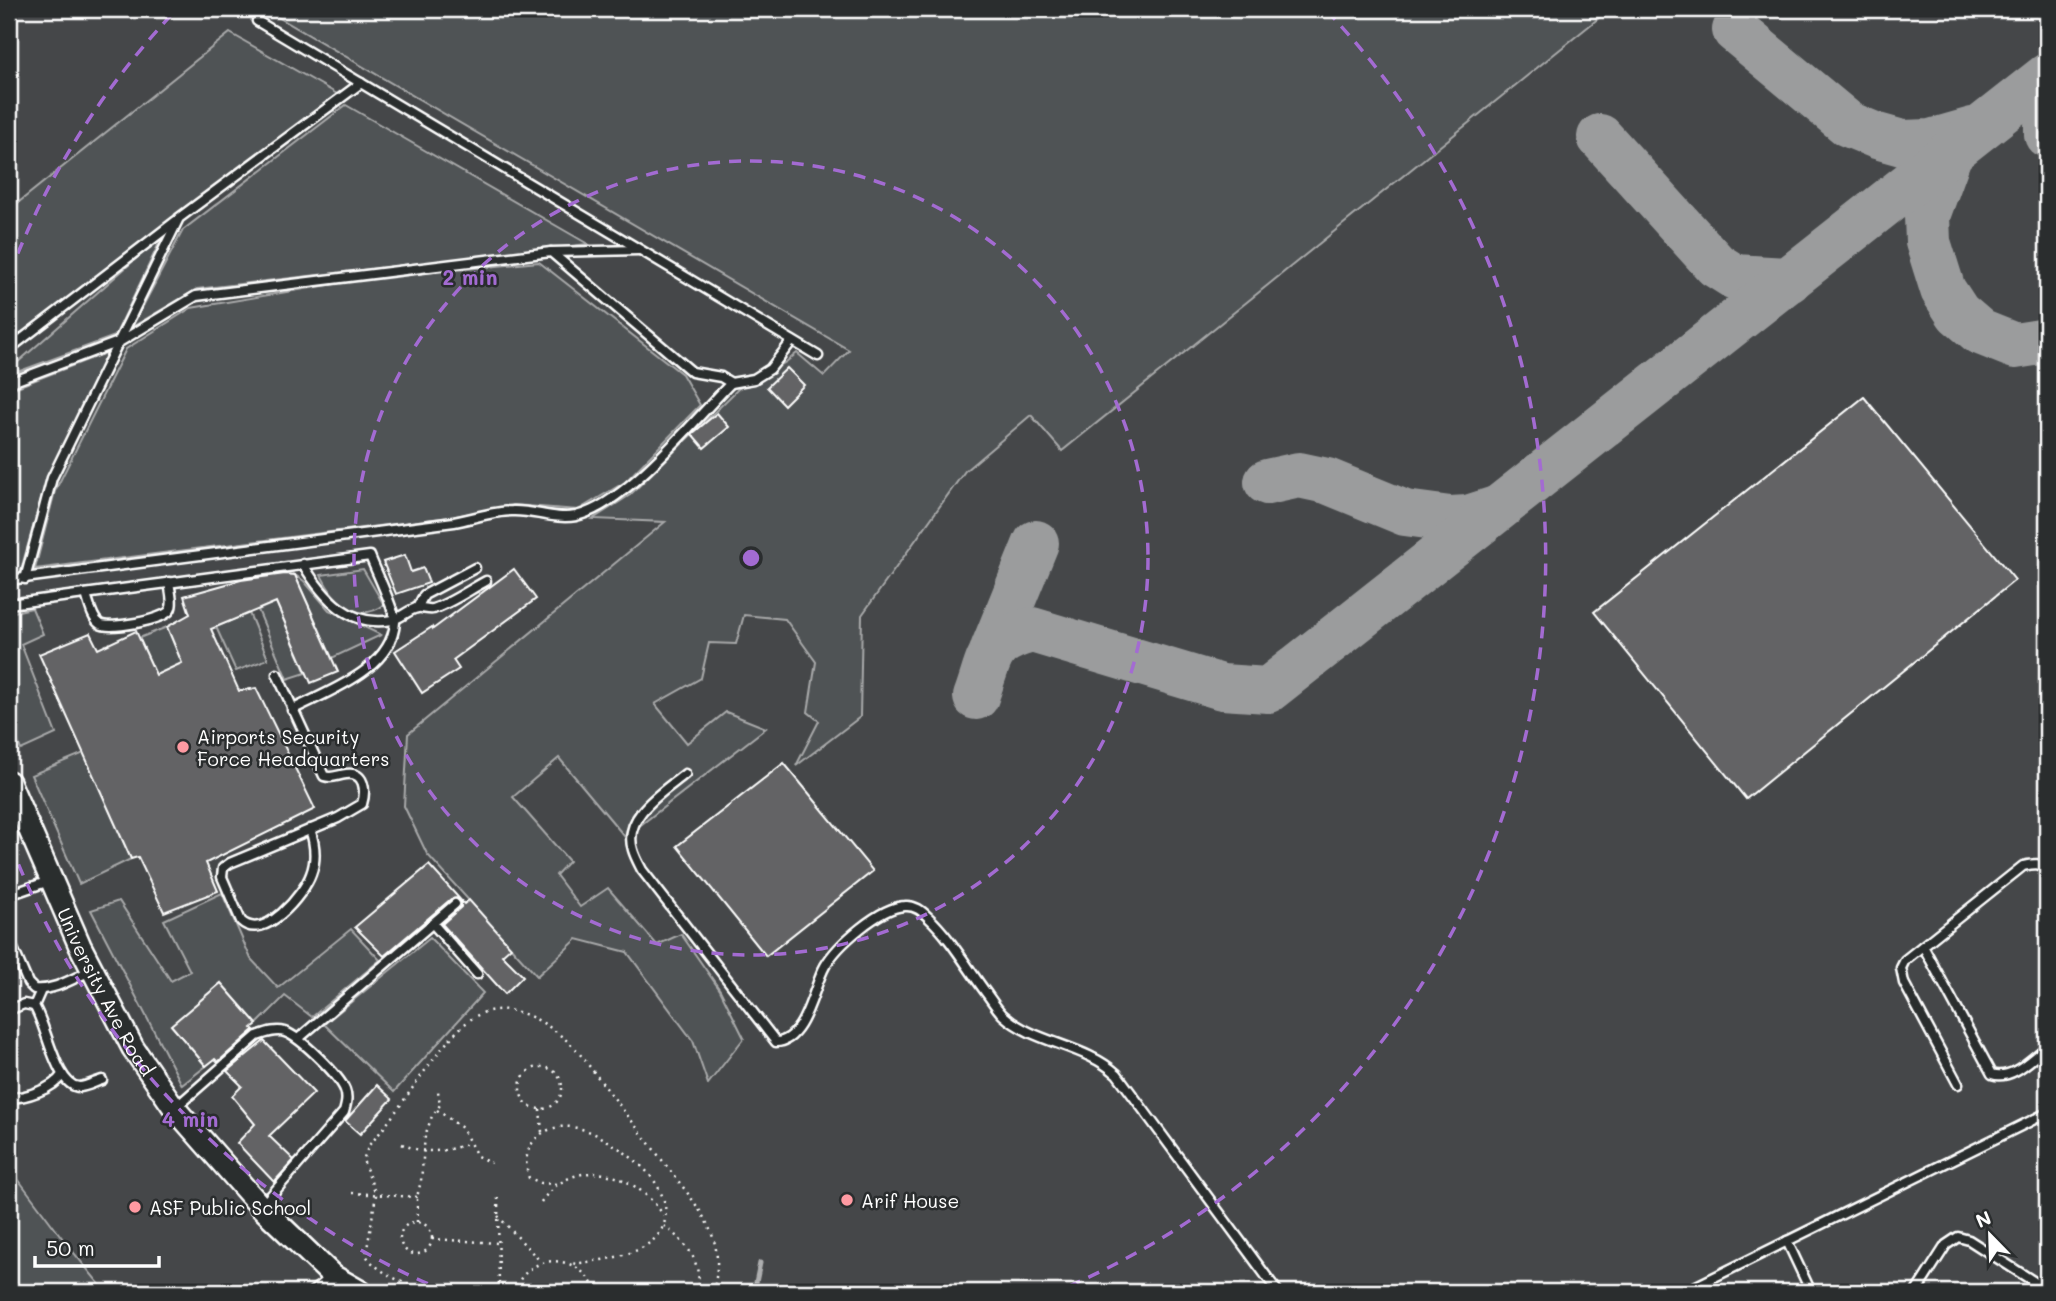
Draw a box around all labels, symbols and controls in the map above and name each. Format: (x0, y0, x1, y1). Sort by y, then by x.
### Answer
text: 2 min (442, 263, 498, 290)
centre of rings (739, 546, 763, 570)
place label: Airports Security Force Headquarters (197, 724, 389, 771)
marker: Airports Security Force Headquarters (175, 739, 191, 755)
street label: University Ave Road (52, 903, 161, 1080)
text: 4 min (162, 1105, 218, 1132)
place label: Arif House (861, 1188, 959, 1213)
marker: Arif House (839, 1192, 855, 1208)
place label: ASF Public School (149, 1195, 311, 1220)
marker: ASF Public School (127, 1199, 143, 1215)
north arrow (1954, 1200, 2024, 1270)
text: N (1972, 1205, 1995, 1233)
scale bar (35, 1224, 159, 1268)
text: 50 m (46, 1234, 95, 1261)

